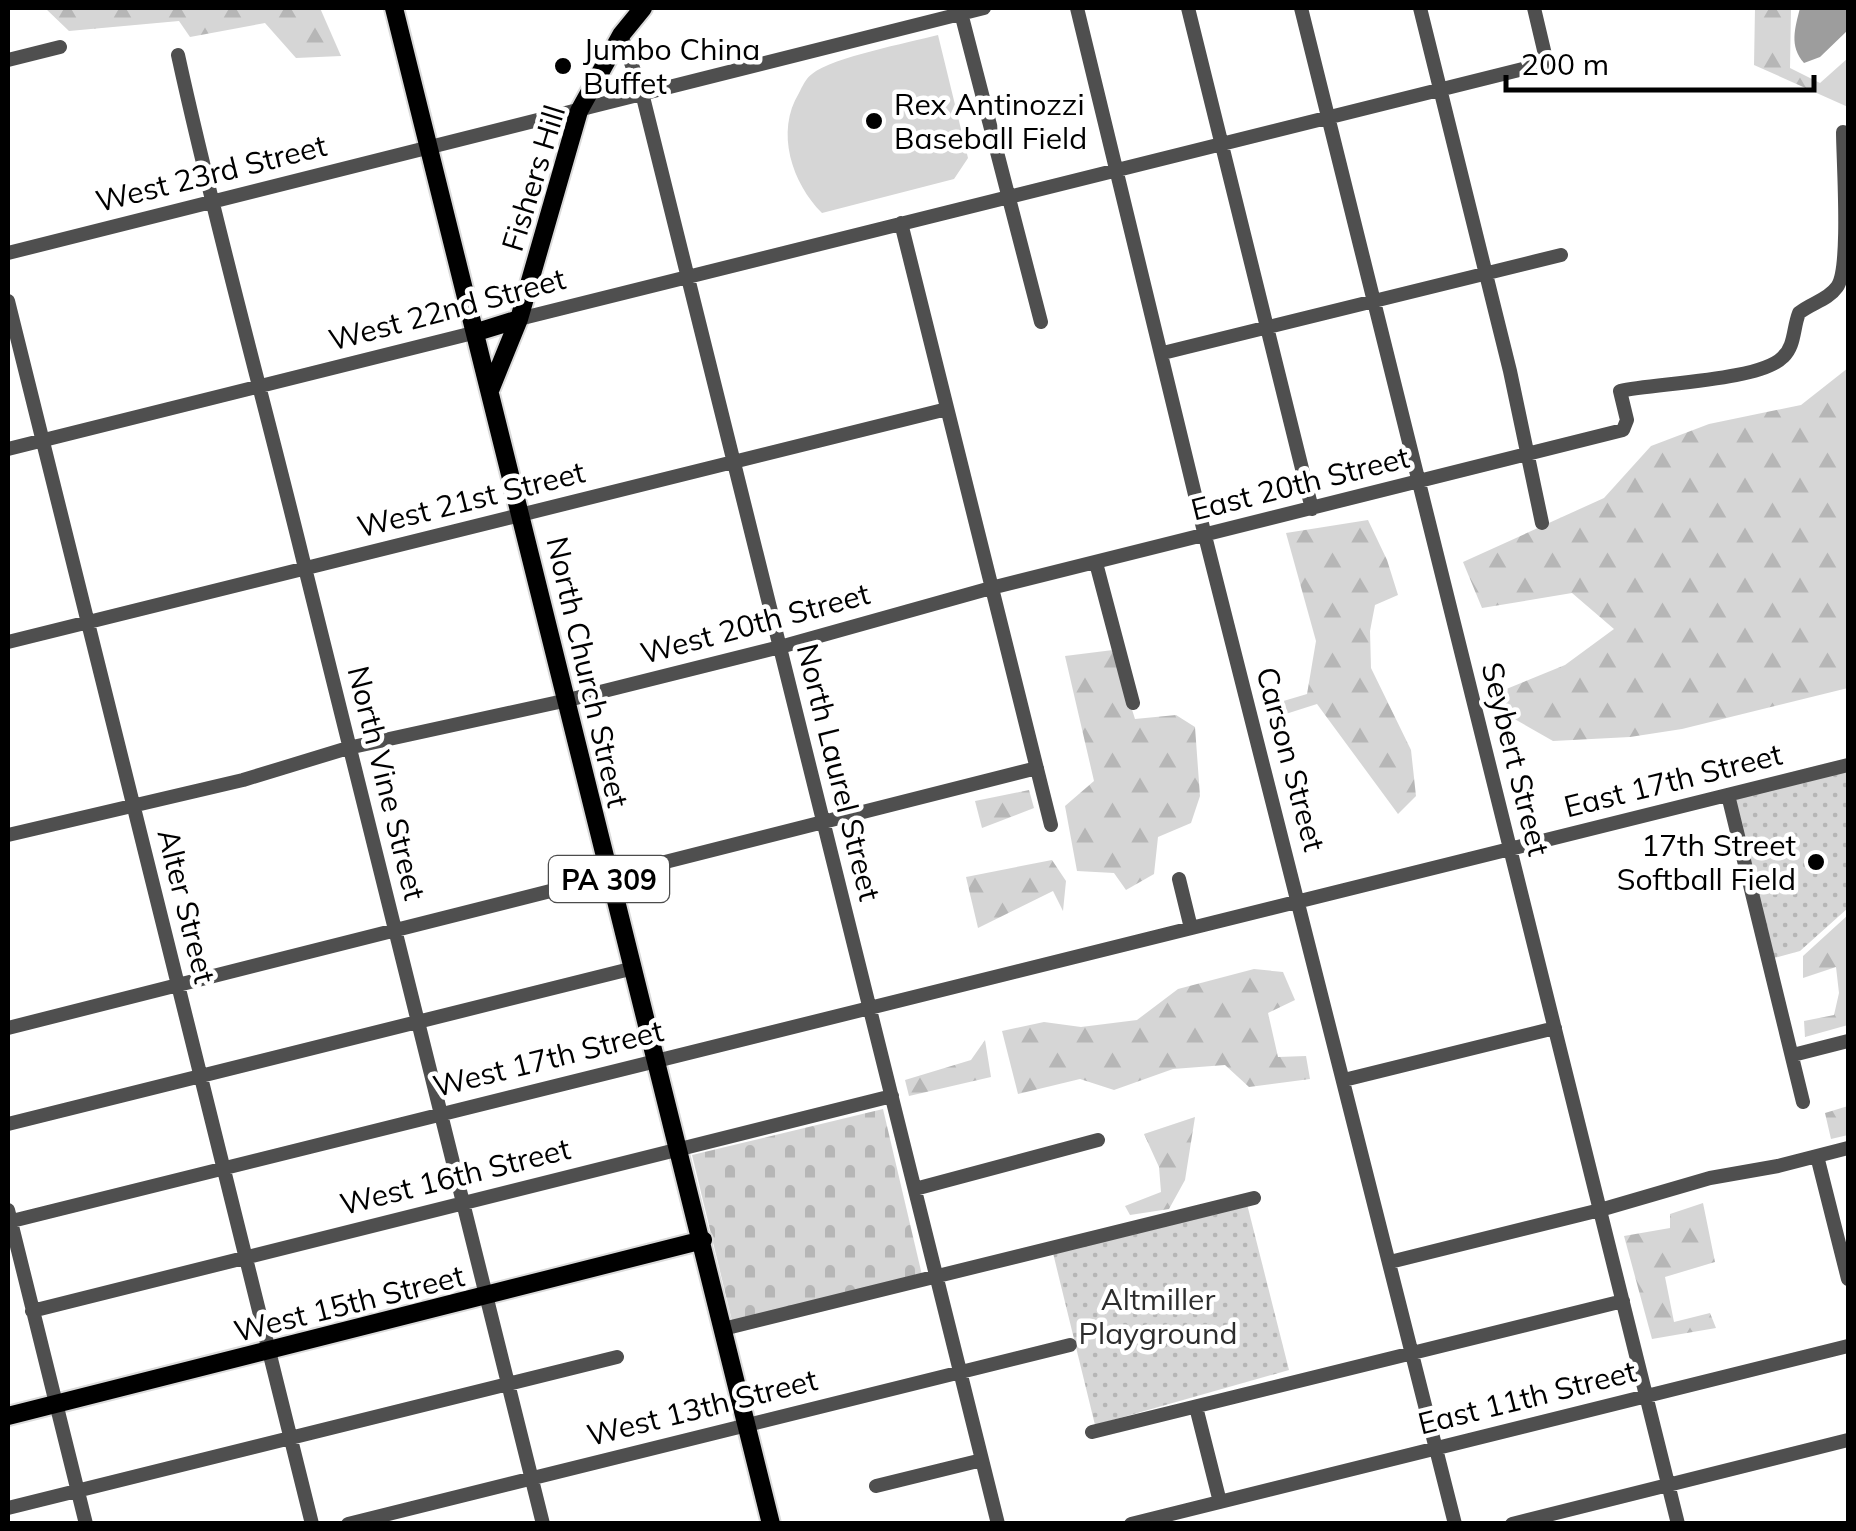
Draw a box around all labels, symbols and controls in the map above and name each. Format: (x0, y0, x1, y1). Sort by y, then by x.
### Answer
place label: Jumbo China Buffet (583, 30, 760, 102)
scale bar (1506, 30, 1814, 92)
text: 200 m (1521, 45, 1609, 83)
marker: Jumbo China Buffet (552, 55, 574, 77)
place label: Rex Antinozzi Baseball Field (894, 85, 1087, 157)
street label: Fishers Hill (493, 100, 573, 256)
marker: Rex Antinozzi Baseball Field (863, 110, 885, 132)
street label: West 23rd Street (92, 126, 330, 220)
street label: West 22nd Street (325, 259, 569, 359)
street label: East 20th Street (1187, 438, 1413, 528)
street label: West 21st Street (353, 452, 589, 546)
street label: North Church Street (538, 533, 638, 811)
street label: West 20th Street (636, 574, 874, 672)
street label: North Laurel Street (789, 639, 889, 905)
street label: Seybert Street (1474, 658, 1558, 860)
street label: North Vine Street (340, 662, 434, 904)
street label: Carson Street (1248, 663, 1334, 855)
street label: East 17th Street (1560, 735, 1786, 825)
street label: Alter Street (150, 825, 224, 987)
place label: 17th Street Softball Field (1617, 826, 1796, 898)
marker: 17th Street Softball Field (1805, 851, 1827, 873)
road number: PA 309 (549, 856, 669, 902)
street label: West 17th Street (429, 1011, 667, 1105)
street label: West 16th Street (336, 1129, 574, 1223)
street label: West 15th Street (230, 1256, 468, 1350)
park label: Altmiller Playground (1078, 1280, 1238, 1352)
street label: East 11th Street (1414, 1352, 1640, 1442)
street label: West 13th Street (583, 1360, 821, 1454)

